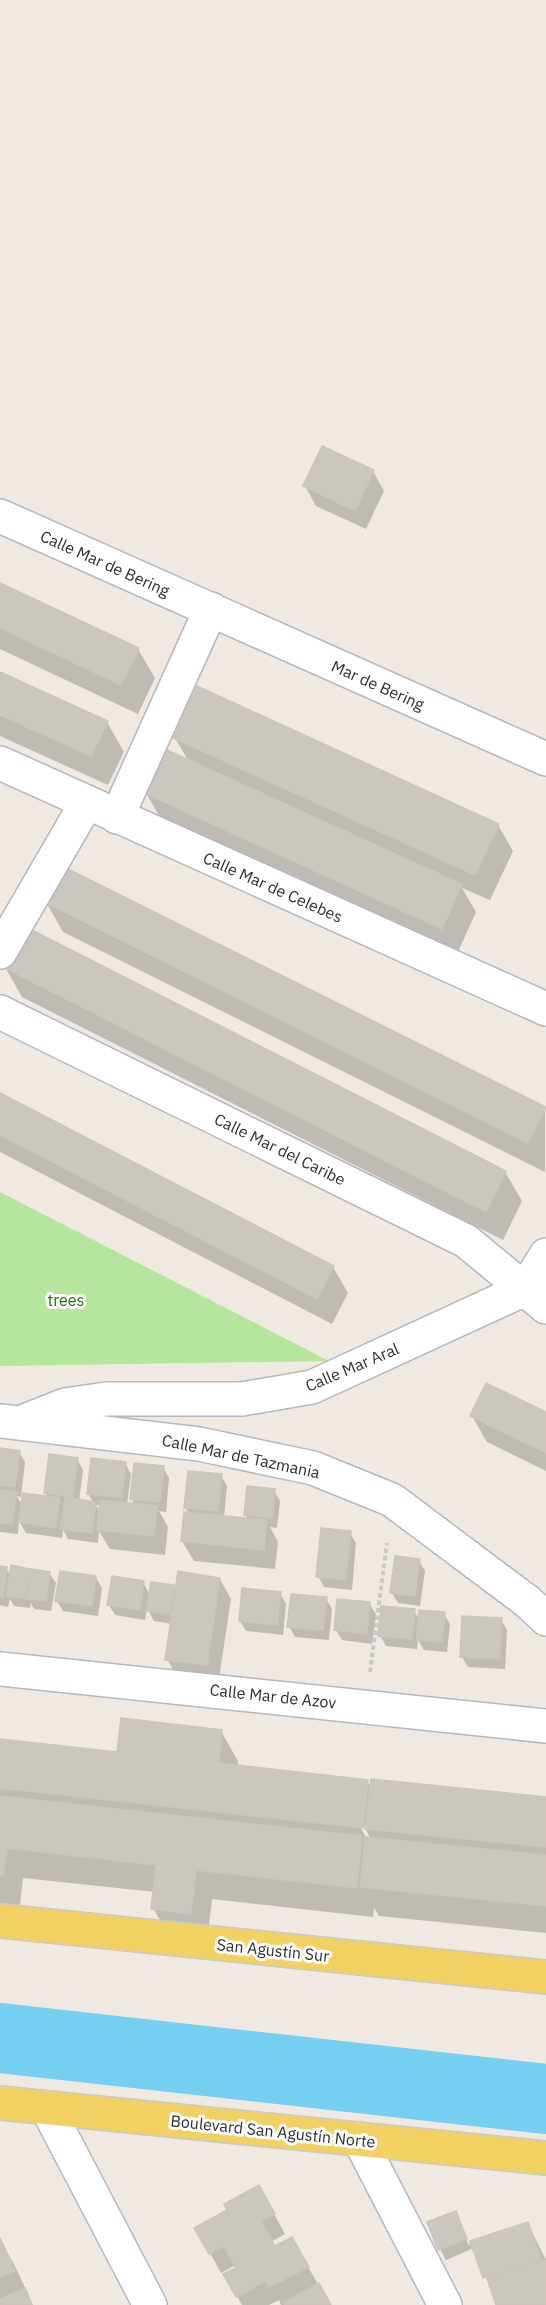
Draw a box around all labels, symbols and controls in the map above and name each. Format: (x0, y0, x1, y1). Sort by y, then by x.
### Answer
street label: Calle Mar de Bering (37, 526, 173, 601)
street label: Mar de Bering (328, 656, 428, 715)
street label: Calle Mar de Celebes (200, 847, 346, 927)
street label: Calle Mar del Caribe (211, 1109, 349, 1190)
park label: trees (48, 1290, 84, 1310)
street label: Calle Mar Aral (302, 1338, 402, 1396)
street label: Calle Mar de Tazmania (160, 1429, 322, 1483)
street label: Calle Mar de Azov (209, 1679, 337, 1713)
street label: San Agustín Sur (216, 1934, 330, 1966)
street label: Boulevard San Agustín Norte (170, 2110, 377, 2152)

